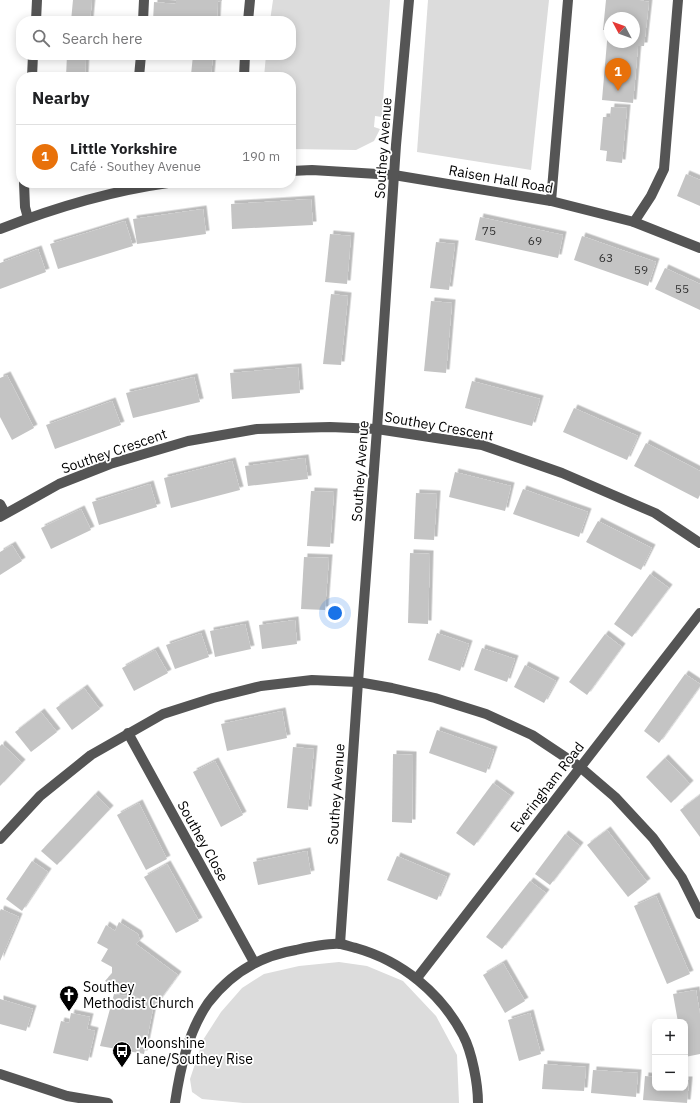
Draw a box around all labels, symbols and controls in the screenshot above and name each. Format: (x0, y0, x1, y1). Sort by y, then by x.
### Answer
north arrow (604, 12, 640, 48)
search box (16, 16, 296, 60)
icon: search (30, 27, 52, 49)
text: Search here (62, 29, 142, 48)
pin: 1 (605, 58, 631, 91)
text: Nearby (32, 87, 90, 109)
street label: Southey Avenue (370, 96, 396, 199)
text: Little Yorkshire (70, 139, 177, 158)
text: 1 (41, 148, 49, 165)
text: 190 m (242, 148, 280, 165)
text: Café · Southey Avenue (70, 158, 201, 175)
street label: Raisen Hall Road (447, 161, 555, 197)
house number: 75 (482, 223, 496, 238)
house number: 69 (528, 233, 542, 248)
house number: 63 (599, 250, 613, 265)
house number: 59 (634, 262, 648, 277)
house number: 55 (675, 281, 689, 296)
street label: Southey Crescent (383, 408, 495, 444)
street label: Southey Avenue (347, 419, 373, 522)
street label: Southey Crescent (59, 424, 169, 477)
your location (325, 603, 345, 623)
street label: Everingham Road (506, 738, 588, 836)
street label: Southey Avenue (323, 742, 349, 845)
street label: Southey Close (173, 797, 233, 885)
place label: Southey Methodist Church (83, 978, 194, 1012)
church icon: Southey Methodist Church (58, 984, 80, 1012)
map controls (652, 1019, 688, 1091)
button: + (652, 1019, 688, 1055)
place label: Moonshine Lane/Southey Rise (136, 1034, 253, 1068)
bus stop icon: Moonshine Lane/Southey Rise (111, 1040, 133, 1068)
button: − (652, 1055, 688, 1091)

